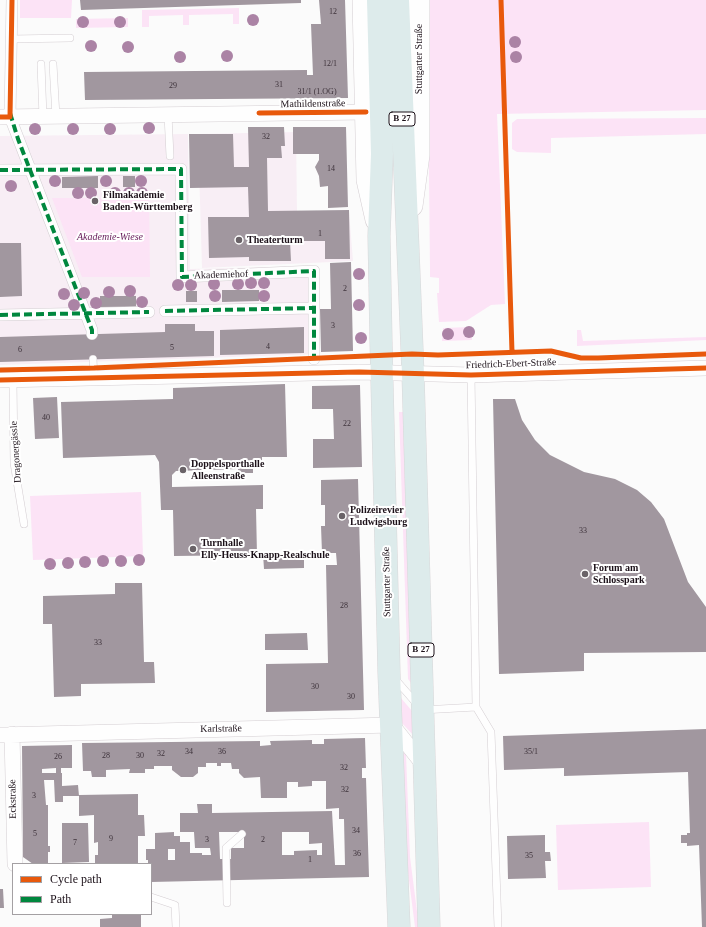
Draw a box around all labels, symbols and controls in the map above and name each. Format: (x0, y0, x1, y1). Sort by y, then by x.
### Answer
house number: 12 (329, 7, 337, 17)
street label: Stuttgarter Straße (413, 24, 425, 94)
house number: 12/1 (323, 59, 337, 69)
house number: 31 (275, 80, 283, 90)
house number: 29 (169, 81, 177, 91)
house number: 31/1 (1.OG) (297, 87, 337, 97)
street label: Mathildenstraße (280, 97, 346, 111)
road number: B 27 (389, 112, 415, 126)
house number: 32 (262, 132, 270, 142)
house number: 14 (327, 164, 335, 174)
place label: Filmakademie Baden-Württemberg (103, 189, 192, 212)
marker: Filmakademie Baden-Württemberg (90, 196, 100, 206)
house number: 1 (318, 229, 322, 239)
park label: Akademie-Wiese (77, 231, 143, 243)
place label: Theaterturm (247, 234, 303, 246)
marker: Theaterturm (234, 235, 244, 245)
street label: Akademiehof (194, 268, 248, 282)
house number: 2 (343, 284, 347, 294)
house number: 3 (331, 321, 335, 331)
house number: 4 (266, 342, 270, 352)
house number: 5 (170, 343, 174, 353)
house number: 6 (18, 345, 22, 355)
street label: Friedrich-Ebert-Straße (466, 356, 556, 372)
house number: 40 (42, 413, 50, 423)
house number: 22 (343, 419, 351, 429)
street label: Dragonergässle (8, 421, 24, 483)
place label: Doppelsporthalle Alleenstraße (191, 458, 264, 482)
marker: Doppelsporthalle Alleenstraße (178, 465, 188, 475)
place label: Polizeirevier Ludwigsburg (350, 504, 407, 528)
marker: Polizeirevier Ludwigsburg (337, 511, 347, 521)
house number: 33 (579, 526, 587, 536)
place label: Turnhalle Elly-Heuss-Knapp-Realschule (201, 537, 329, 560)
marker: Turnhalle Elly-Heuss-Knapp-Realschule (188, 544, 198, 554)
street label: Stuttgarter Straße (380, 547, 394, 617)
place label: Forum am Schlosspark (593, 562, 645, 586)
marker: Forum am Schlosspark (580, 569, 590, 579)
house number: 28 (340, 601, 348, 611)
house number: 33 (94, 638, 102, 648)
road number: B 27 (408, 643, 434, 657)
house number: 30 (311, 682, 319, 692)
house number: 30 (347, 692, 355, 702)
street label: Karlstraße (200, 723, 242, 735)
house number: 34 (185, 747, 193, 757)
house number: 36 (218, 747, 226, 757)
house number: 35/1 (524, 747, 538, 757)
house number: 32 (157, 749, 165, 759)
house number: 28 (102, 751, 110, 761)
house number: 30 (136, 751, 144, 761)
house number: 26 (54, 752, 62, 762)
house number: 32 (340, 763, 348, 773)
street label: Eckstraße (7, 779, 19, 819)
house number: 32 (341, 785, 349, 795)
house number: 3 (32, 791, 36, 801)
house number: 34 (352, 826, 360, 836)
house number: 5 (33, 829, 37, 839)
house number: 9 (109, 834, 113, 844)
house number: 3 (205, 835, 209, 845)
house number: 2 (261, 835, 265, 845)
house number: 7 (73, 838, 77, 848)
house number: 36 (353, 849, 361, 859)
house number: 35 (525, 851, 533, 861)
house number: 1 (308, 855, 312, 865)
legend (12, 863, 152, 915)
text: Cycle path (50, 872, 102, 886)
text: Path (50, 892, 71, 906)

